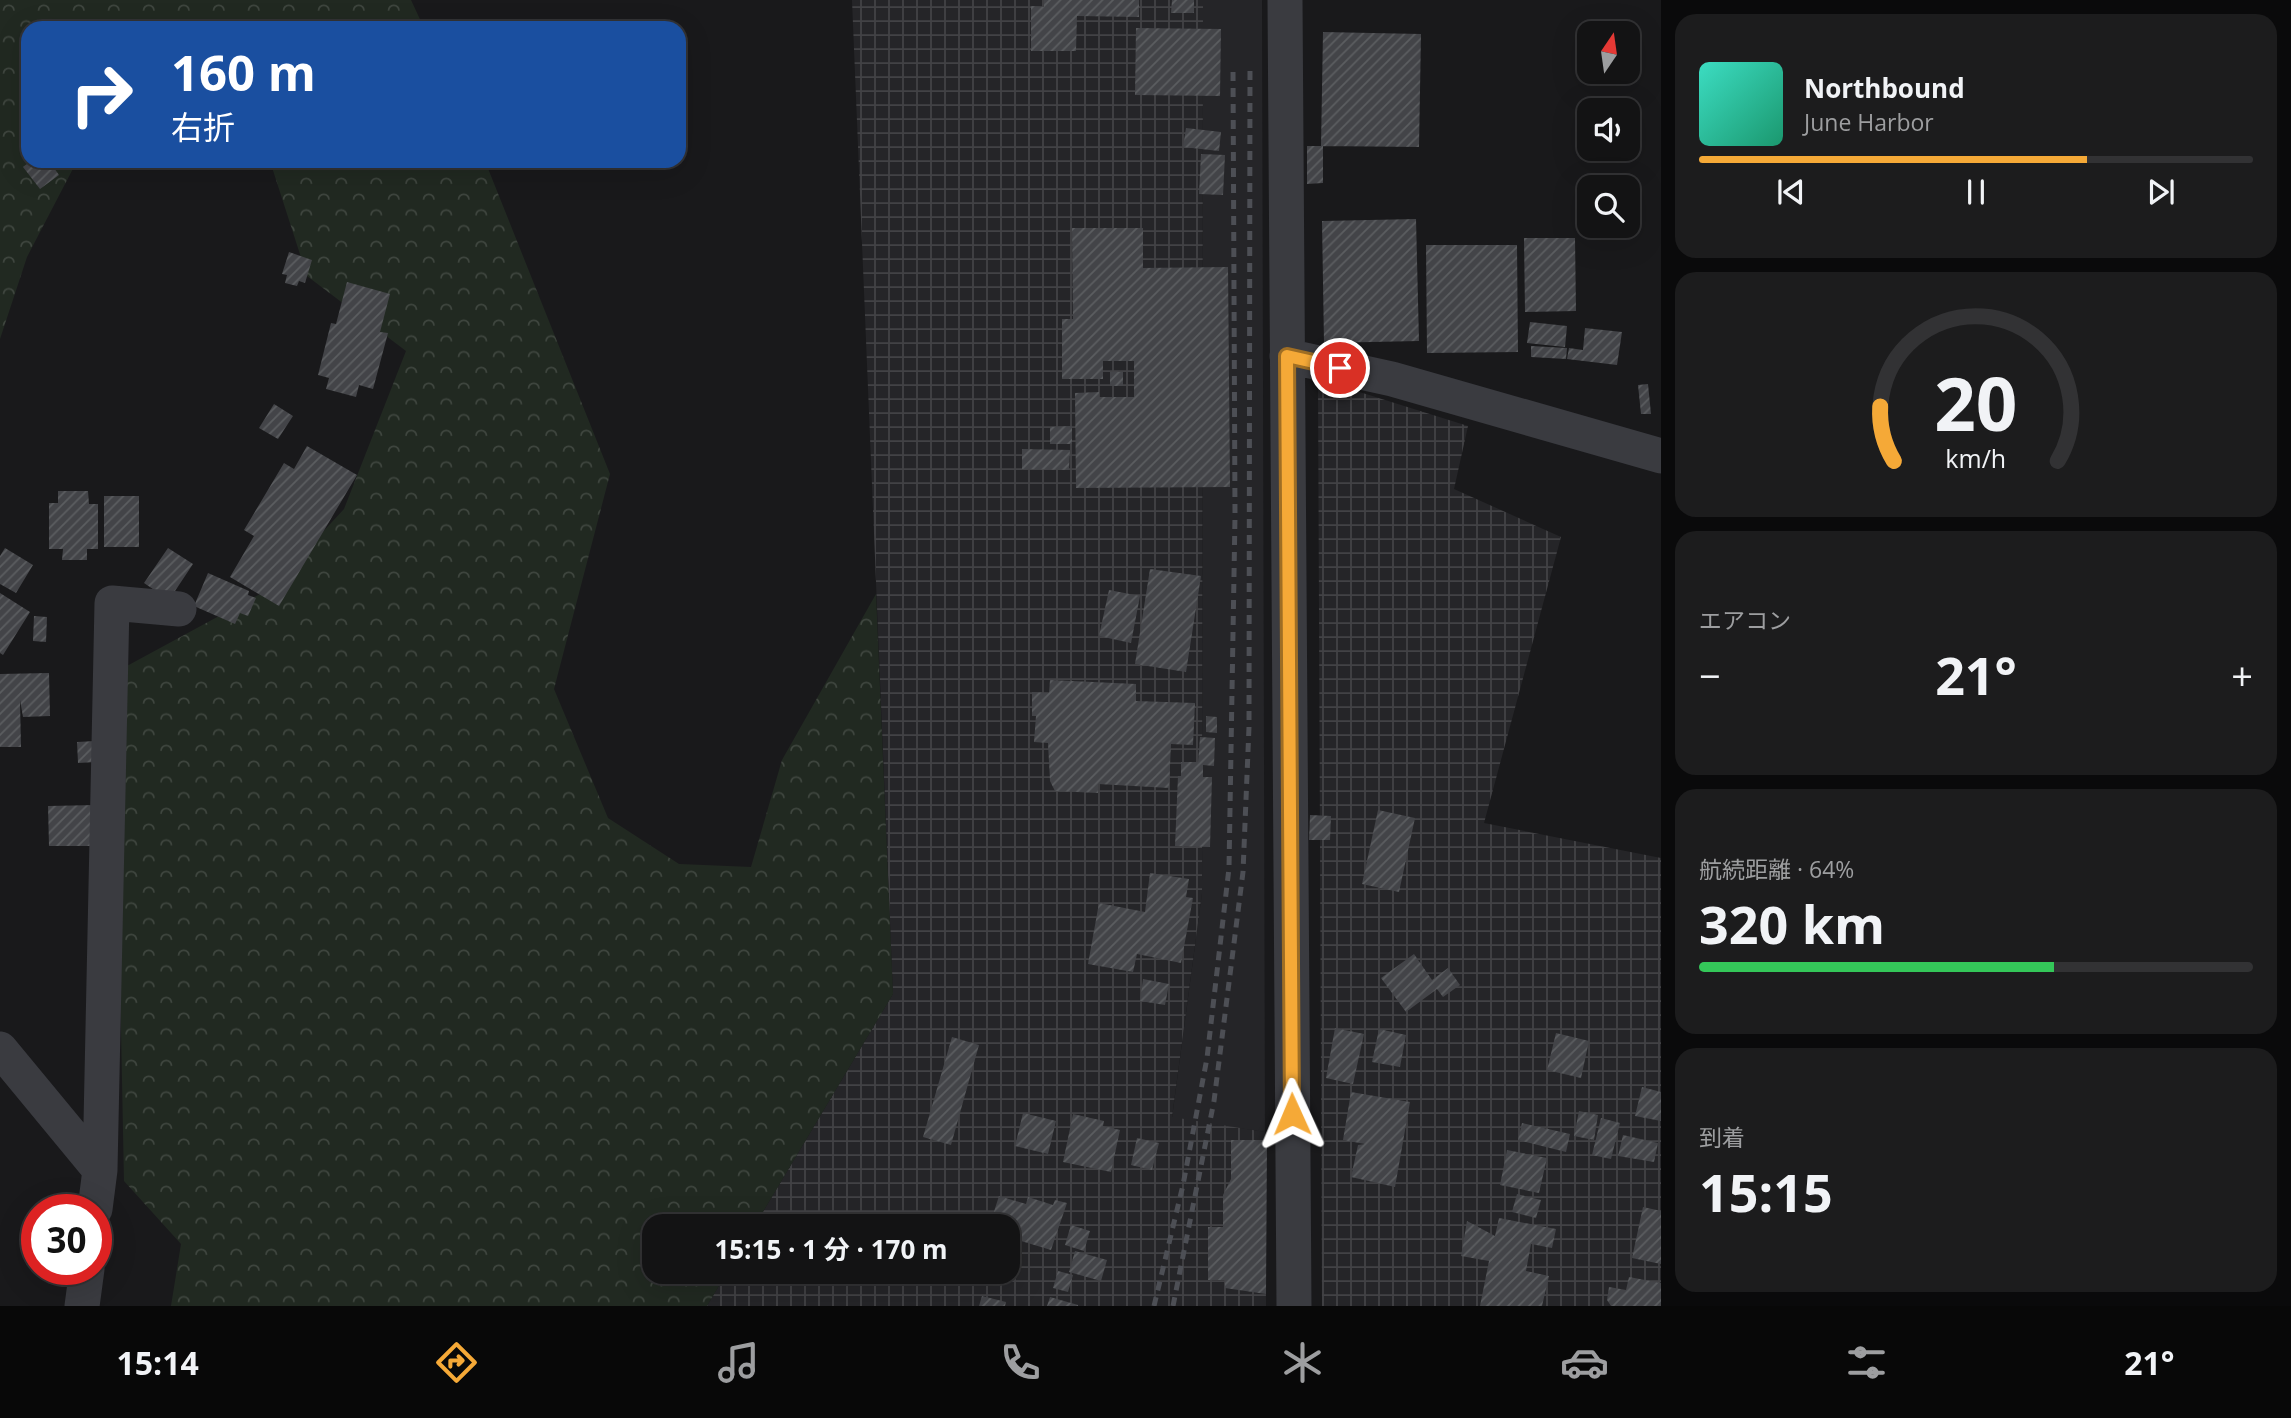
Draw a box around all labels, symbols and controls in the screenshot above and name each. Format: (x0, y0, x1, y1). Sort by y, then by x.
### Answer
north arrow (1577, 21, 1640, 84)
map controls (1577, 21, 1640, 238)
text: 160 m (171, 39, 316, 105)
icon: right (56, 49, 147, 140)
text: Northbound (1804, 70, 1965, 106)
button: sound (1577, 98, 1640, 161)
text: 右折 (171, 105, 235, 148)
text: June Harbor (1804, 106, 1934, 138)
icon: previous (1772, 173, 1810, 211)
icon: pause (1957, 173, 1995, 211)
icon: next (2142, 173, 2180, 211)
button: search (1577, 175, 1640, 238)
pin (1310, 338, 1370, 398)
icon: arrive (1321, 349, 1359, 387)
text: 20 (1934, 353, 2018, 452)
text: km/h (1946, 440, 2006, 474)
text: エアコン (1699, 604, 1791, 636)
text: 21° (1935, 639, 2017, 710)
text: − (1699, 649, 1721, 701)
text: + (2231, 649, 2253, 701)
text: 航続距離 · 64% (1699, 853, 1854, 885)
text: 320 km (1699, 888, 1885, 959)
position arrow (1255, 1077, 1329, 1151)
text: 到着 (1699, 1121, 1745, 1153)
text: 15:15 (1699, 1156, 1833, 1227)
speed limit sign: 30 (21, 1194, 112, 1285)
text: 15:15 · 1 分 · 170 m (714, 1231, 948, 1267)
icon: directions (432, 1338, 481, 1387)
icon: music (714, 1338, 763, 1387)
icon: phone (996, 1338, 1045, 1387)
icon: climate (1278, 1338, 1327, 1387)
icon: car (1560, 1338, 1609, 1387)
icon: filters (1842, 1338, 1891, 1387)
text: 15:14 (117, 1341, 199, 1384)
text: 21° (2124, 1341, 2174, 1384)

